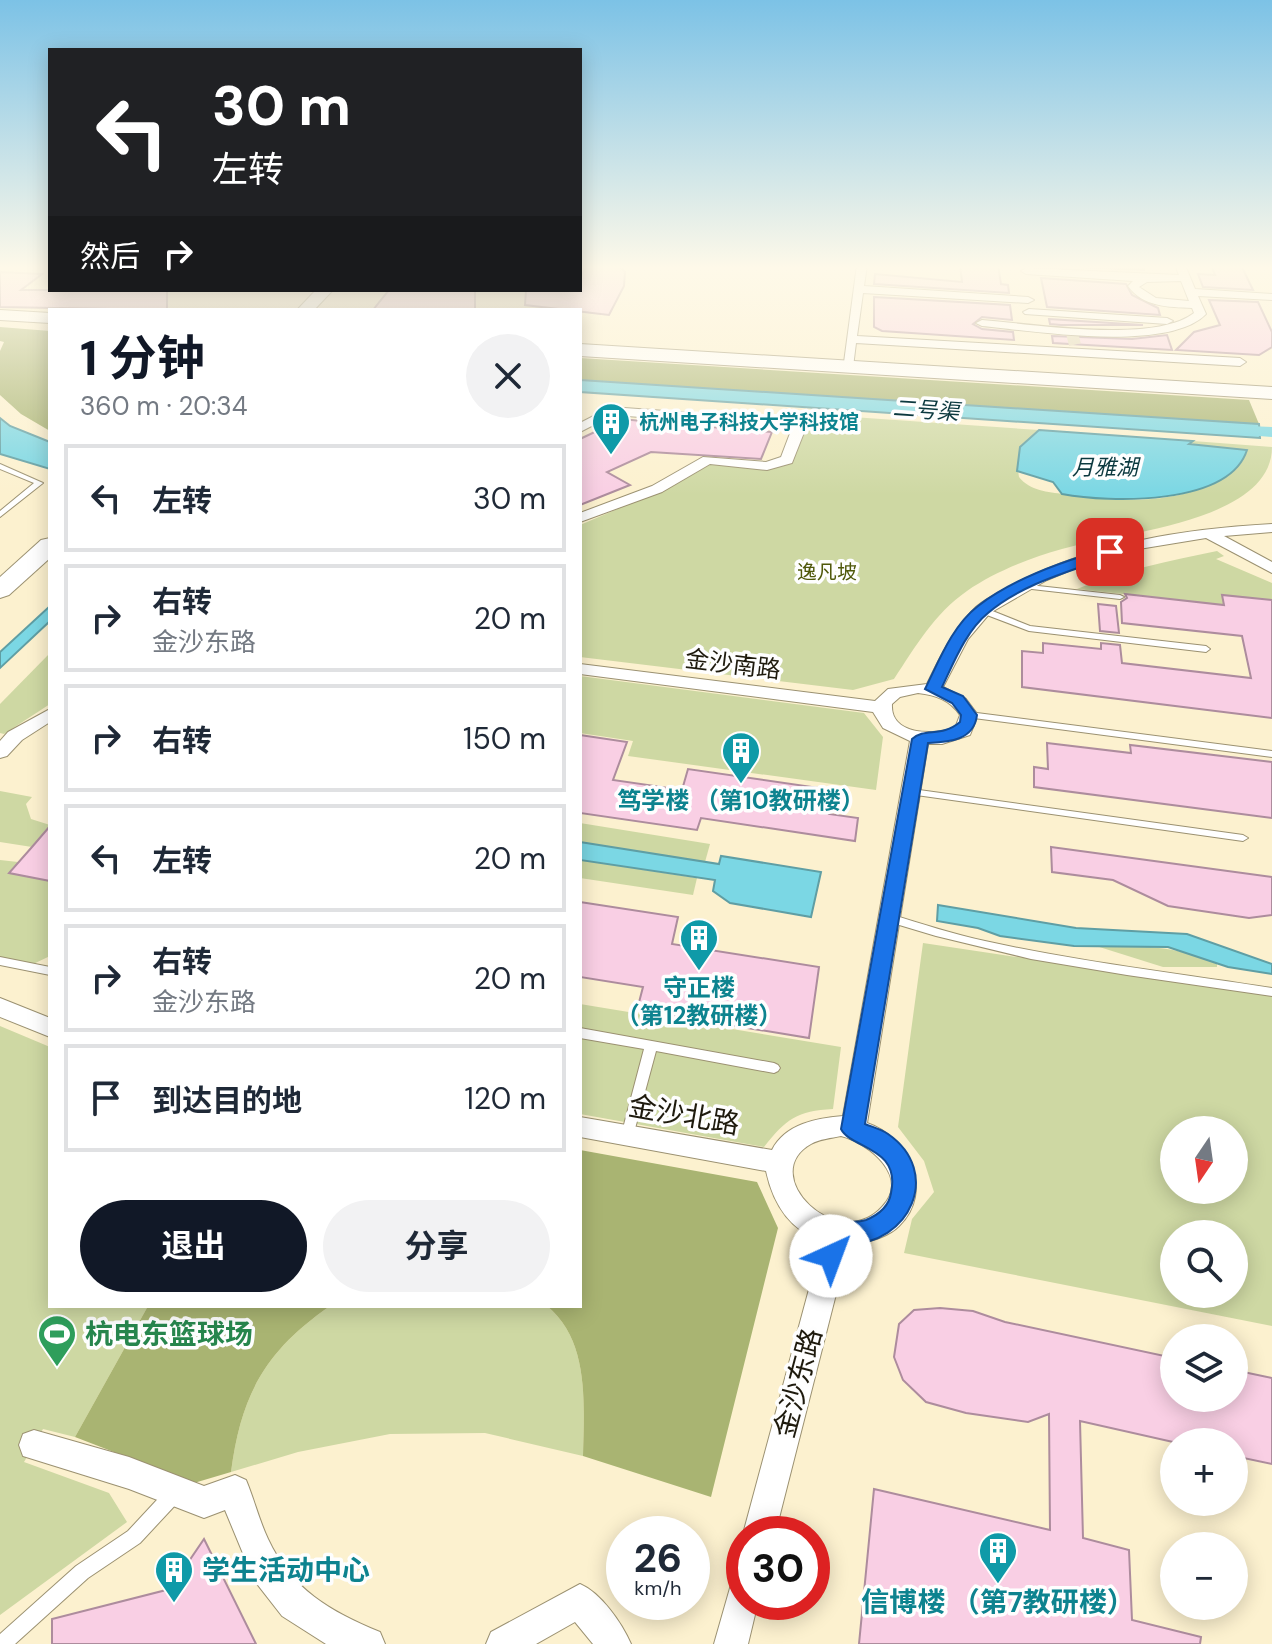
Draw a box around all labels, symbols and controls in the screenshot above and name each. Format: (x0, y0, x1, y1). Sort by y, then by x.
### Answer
text: 30 m (212, 69, 351, 142)
icon: left (80, 80, 184, 184)
text: 左转 (212, 146, 284, 193)
icon: right (156, 232, 200, 276)
text: 然后 (80, 237, 140, 276)
text: 1 分钟 (80, 327, 205, 390)
button: close (466, 334, 550, 418)
text: 360 m · 20:34 (80, 389, 247, 423)
water label: 二号渠 (892, 393, 963, 427)
building icon: 杭州电子科技大学科技馆 (590, 401, 632, 456)
place label: 杭州电子科技大学科技馆 (639, 409, 859, 435)
water label: 月雅湖 (1072, 453, 1141, 482)
icon: left (84, 476, 128, 520)
text: 30 m (473, 479, 546, 518)
text: 左转 (152, 481, 212, 520)
pin (1076, 518, 1144, 586)
icon: arrive (1088, 530, 1132, 574)
park label: 逸凡坡 (797, 559, 857, 585)
text: 右转 (152, 582, 212, 621)
icon: right (84, 596, 128, 640)
text: 20 m (474, 599, 546, 638)
text: 金沙东路 (152, 625, 256, 659)
street label: 金沙南路 (683, 643, 783, 685)
icon: right (84, 716, 128, 760)
text: 150 m (463, 719, 546, 758)
text: 右转 (152, 721, 212, 760)
building icon: 笃学楼 （第10教研楼） (720, 730, 762, 785)
place label: 笃学楼 （第10教研楼） (617, 785, 865, 816)
icon: left (84, 836, 128, 880)
text: 20 m (474, 839, 546, 878)
text: 左转 (152, 841, 212, 880)
building icon: 守正楼 （第12教研楼） (678, 917, 720, 972)
text: 右转 (152, 942, 212, 981)
icon: right (84, 956, 128, 1000)
text: 20 m (474, 959, 546, 998)
place label: 守正楼 （第12教研楼） (616, 972, 782, 1031)
text: 金沙东路 (152, 985, 256, 1019)
icon: arrive (84, 1076, 128, 1120)
text: 120 m (464, 1079, 546, 1118)
text: 到达目的地 (152, 1081, 302, 1120)
street label: 金沙北路 (626, 1087, 742, 1143)
north arrow (1160, 1116, 1248, 1204)
map controls (1160, 1116, 1248, 1620)
button: 退出 (80, 1200, 307, 1292)
button: 分享 (323, 1200, 550, 1292)
position arrow (789, 1214, 873, 1298)
button: search (1160, 1220, 1248, 1308)
sports icon: 杭电东篮球场 (36, 1313, 78, 1368)
place label: 杭电东篮球场 (85, 1316, 253, 1353)
street label: 金沙东路 (766, 1324, 830, 1442)
button: layers (1160, 1324, 1248, 1412)
button: + (1160, 1428, 1248, 1516)
speed limit sign: 30 (726, 1516, 830, 1620)
building icon: 信博楼 （第7教研楼） (977, 1530, 1019, 1585)
text: 26 (634, 1532, 682, 1584)
button: − (1160, 1532, 1248, 1620)
building icon: 学生活动中心 (153, 1549, 195, 1604)
place label: 学生活动中心 (202, 1552, 370, 1589)
text: km/h (634, 1575, 682, 1601)
place label: 信博楼 （第7教研楼） (861, 1584, 1135, 1621)

